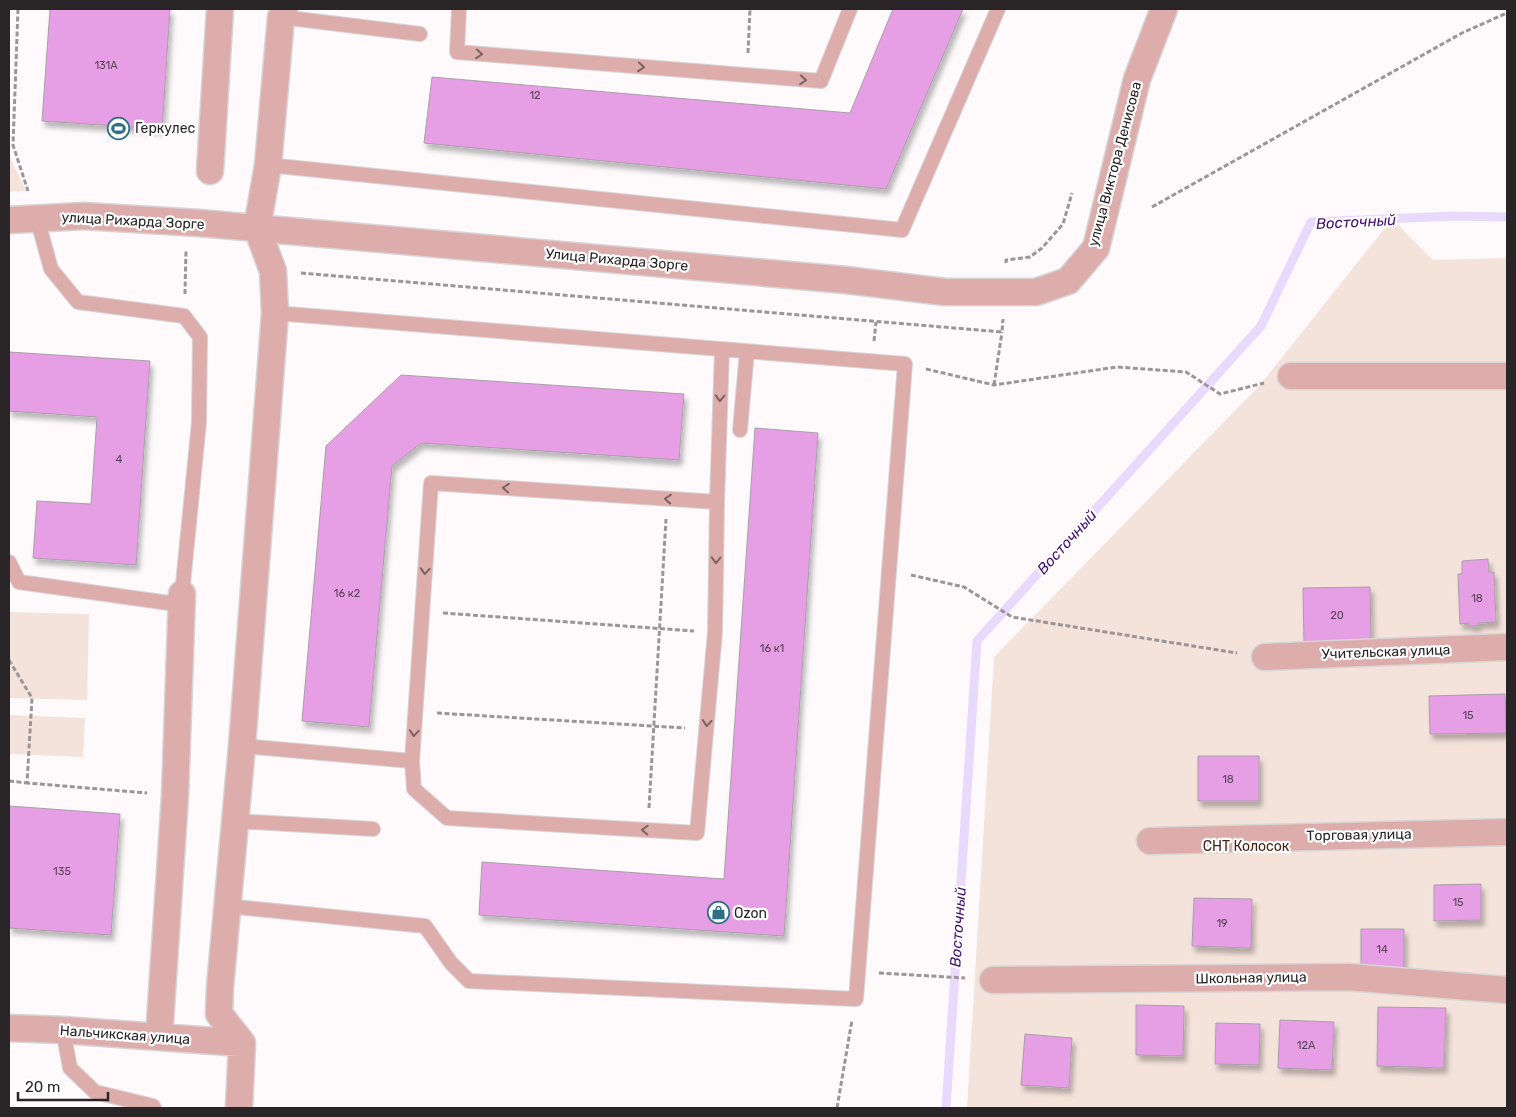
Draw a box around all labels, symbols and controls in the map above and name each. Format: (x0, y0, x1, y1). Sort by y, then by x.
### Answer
one-way arrow (476, 48, 484, 59)
house number: 131А (94, 59, 118, 72)
one-way arrow (638, 61, 646, 72)
one-way arrow (800, 74, 808, 85)
street label: улица Виктора Денисова (1085, 80, 1145, 248)
house number: 12 (529, 89, 541, 102)
sports icon: Геркулес (107, 116, 131, 140)
place label: Геркулес (135, 120, 195, 137)
street label: улица Рихарда Зорге (61, 209, 205, 233)
water label: Восточный (1315, 211, 1397, 233)
street label: Улица Рихарда Зорге (545, 245, 689, 275)
one-way arrow (715, 394, 726, 402)
house number: 4 (116, 453, 123, 466)
one-way arrow (501, 483, 509, 494)
one-way arrow (664, 494, 672, 505)
water label: Восточный (1033, 506, 1101, 578)
one-way arrow (710, 557, 721, 565)
one-way arrow (420, 567, 431, 575)
house number: 16 к2 (334, 587, 360, 600)
house number: 18 (1471, 592, 1483, 605)
house number: 20 (1330, 609, 1344, 622)
street label: Учительская улица (1321, 641, 1451, 663)
house number: 16 к1 (760, 642, 784, 655)
house number: 15 (1462, 709, 1474, 722)
one-way arrow (701, 719, 712, 727)
one-way arrow (409, 729, 420, 737)
house number: 18 (1222, 773, 1234, 786)
one-way arrow (641, 825, 649, 836)
street label: Торговая улица (1306, 826, 1412, 844)
park label: СНТ Колосок (1203, 838, 1290, 855)
house number: 135 (53, 865, 71, 878)
water label: Восточный (946, 886, 970, 968)
house number: 15 (1452, 896, 1464, 909)
shop icon: Ozon (706, 901, 730, 925)
place label: Ozon (734, 905, 767, 922)
house number: 19 (1216, 917, 1228, 930)
house number: 14 (1376, 943, 1388, 956)
street label: Школьная улица (1195, 969, 1307, 987)
street label: Нальчикская улица (59, 1022, 191, 1048)
house number: 12А (1297, 1039, 1316, 1052)
scale bar (18, 1070, 108, 1102)
text: 20 m (25, 1078, 60, 1096)

